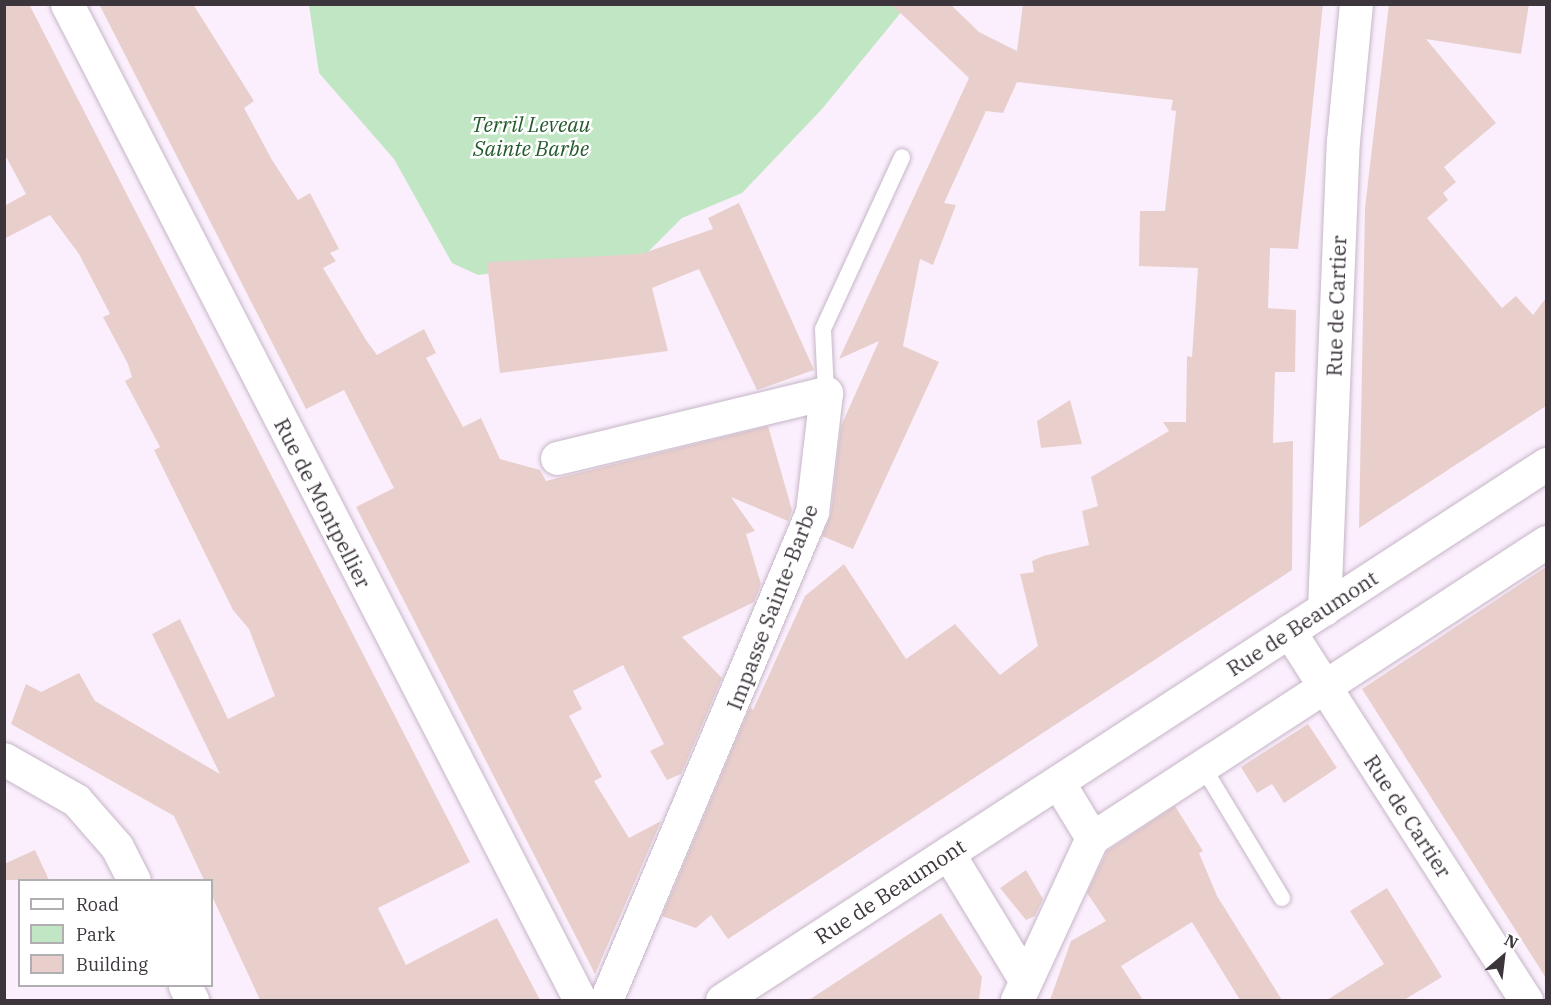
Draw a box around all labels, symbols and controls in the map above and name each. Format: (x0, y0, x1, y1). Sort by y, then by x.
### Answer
park label: Terril Leveau Sainte Barbe (471, 111, 591, 161)
street label: Rue de Cartier (1321, 235, 1351, 377)
street label: Rue de Montpellier (269, 414, 377, 592)
street label: Impasse Sainte-Barbe (721, 501, 823, 713)
street label: Rue de Beaumont (1222, 565, 1382, 681)
street label: Rue de Cartier (1359, 750, 1457, 882)
street label: Rue de Beaumont (810, 833, 970, 949)
legend (18, 879, 213, 987)
text: Road (76, 893, 119, 916)
text: Park (76, 923, 115, 946)
north arrow (1473, 927, 1533, 987)
text: N (1501, 929, 1522, 953)
text: Building (76, 953, 148, 976)

